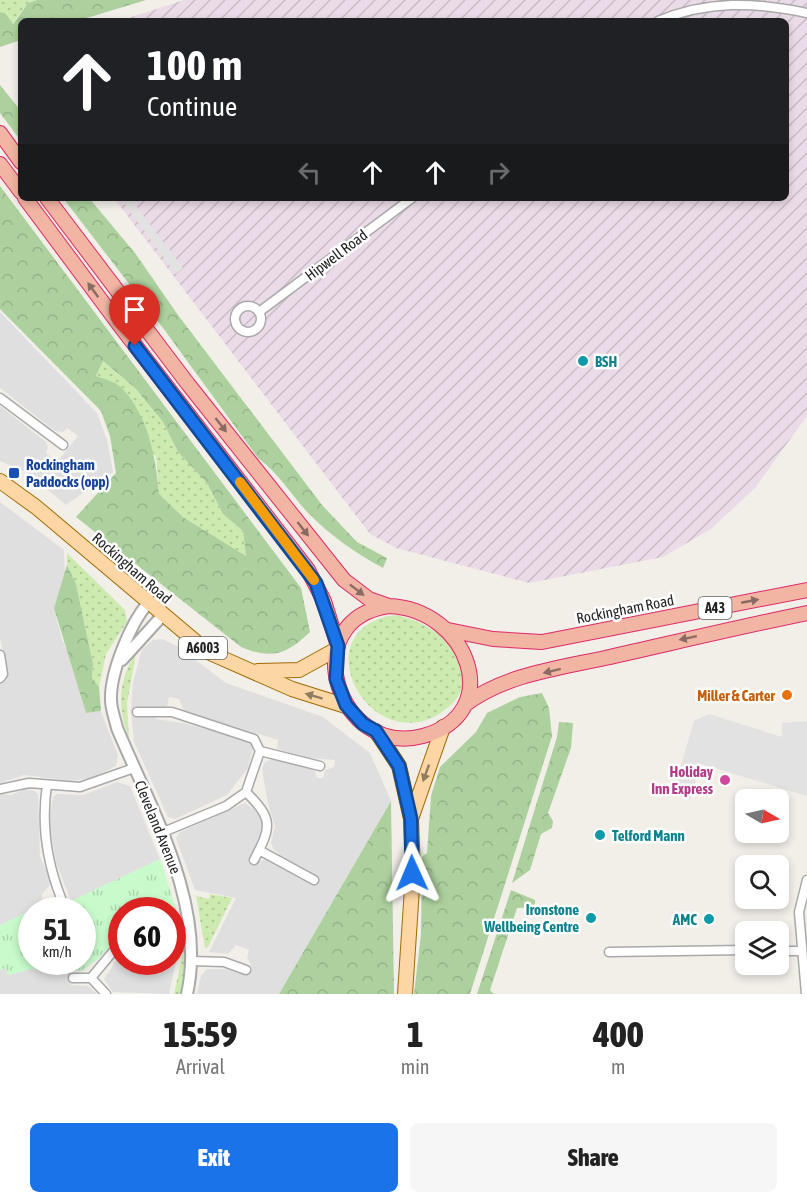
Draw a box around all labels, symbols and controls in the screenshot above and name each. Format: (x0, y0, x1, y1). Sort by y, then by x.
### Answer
text: 100 m (147, 41, 242, 89)
icon: ahead (48, 42, 126, 120)
text: Continue (147, 91, 237, 122)
icon: left (293, 156, 326, 189)
icon: ahead (356, 156, 389, 189)
icon: ahead (419, 156, 452, 189)
icon: right (482, 156, 515, 189)
street label: Hipwell Road (302, 226, 370, 284)
one-way arrow (87, 283, 99, 299)
pin (109, 284, 160, 346)
icon: arrive (118, 293, 151, 326)
place label: BSH (595, 353, 617, 370)
marker: BSH (576, 354, 590, 368)
one-way arrow (214, 417, 227, 433)
place label: Rockingham Paddocks (opp) (26, 456, 109, 490)
marker: Rockingham Paddocks (opp) (7, 466, 21, 480)
one-way arrow (297, 522, 309, 537)
street label: Rockingham Road (89, 529, 175, 607)
one-way arrow (350, 584, 365, 596)
street label: Rockingham Road (575, 591, 675, 627)
one-way arrow (741, 596, 760, 605)
road number: A43 (698, 597, 732, 619)
one-way arrow (678, 634, 697, 643)
road number: A6003 (179, 637, 227, 659)
one-way arrow (542, 666, 561, 676)
place label: Miller & Carter (697, 687, 776, 704)
marker: Miller & Carter (780, 688, 794, 702)
one-way arrow (305, 691, 323, 700)
place label: Holiday Inn Express (651, 763, 714, 797)
one-way arrow (420, 764, 430, 782)
marker: Holiday Inn Express (718, 773, 732, 787)
street label: Cleveland Avenue (132, 778, 184, 876)
north arrow (735, 789, 789, 843)
map controls (735, 789, 789, 975)
place label: Telford Mann (612, 827, 685, 844)
marker: Telford Mann (593, 828, 607, 842)
position arrow (380, 841, 444, 905)
button: search (735, 855, 789, 909)
speed limit sign: 60 (108, 897, 186, 975)
place label: Ironstone Wellbeing Centre (483, 901, 579, 935)
marker: Ironstone Wellbeing Centre (584, 911, 598, 925)
place label: AMC (672, 911, 697, 928)
text: 51 (43, 912, 71, 946)
marker: AMC (702, 912, 716, 926)
button: layers (735, 921, 789, 975)
text: km/h (42, 943, 72, 960)
text: 15:59 (163, 1013, 237, 1055)
text: 1 (407, 1013, 424, 1055)
text: 400 (593, 1013, 644, 1055)
text: Arrival (176, 1055, 225, 1078)
text: min (401, 1055, 430, 1078)
text: m (611, 1055, 625, 1078)
button: Exit (30, 1123, 398, 1192)
button: Share (410, 1123, 777, 1192)

